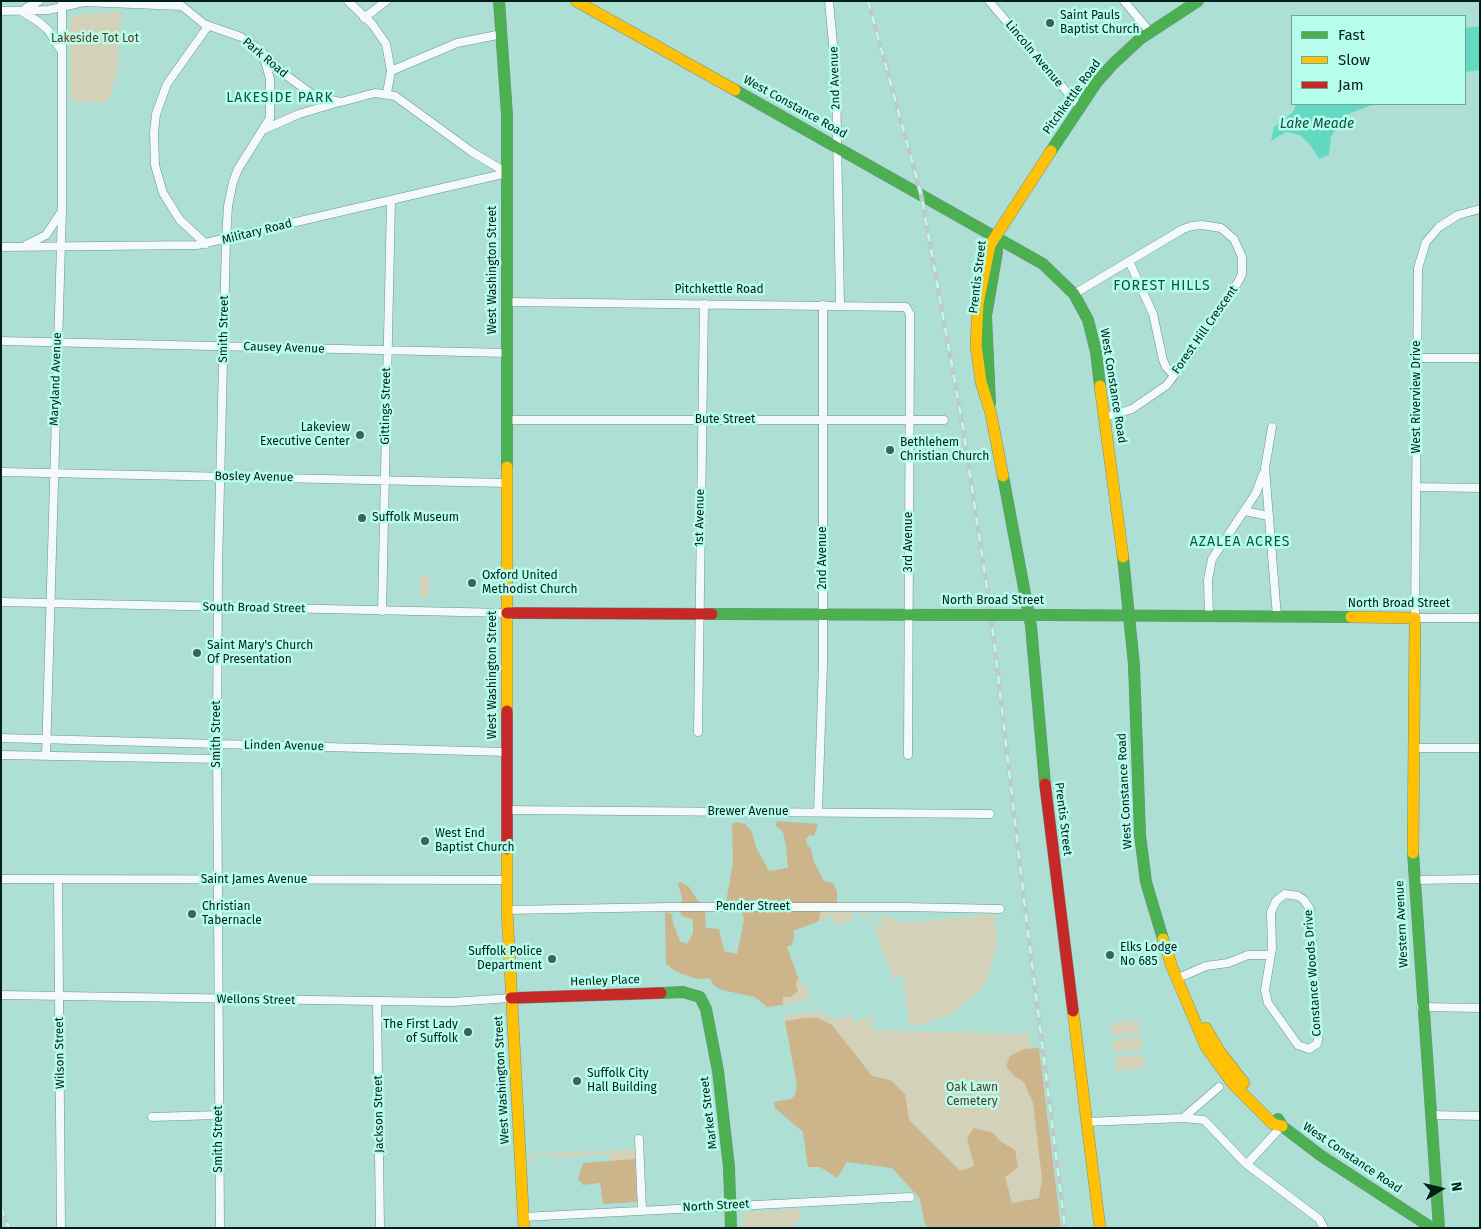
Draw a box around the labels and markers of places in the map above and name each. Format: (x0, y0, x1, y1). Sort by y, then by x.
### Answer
place label: Saint Pauls Baptist Church (1060, 9, 1139, 37)
marker: Saint Pauls Baptist Church (1044, 17, 1056, 29)
place label: Lakeview Executive Center (260, 421, 350, 449)
marker: Lakeview Executive Center (354, 429, 366, 441)
place label: Bethlehem Christian Church (900, 436, 989, 464)
marker: Bethlehem Christian Church (884, 444, 896, 456)
place label: Suffolk Museum (372, 511, 459, 525)
marker: Suffolk Museum (356, 512, 368, 524)
place label: Oxford United Methodist Church (482, 569, 578, 597)
marker: Oxford United Methodist Church (466, 577, 478, 589)
place label: Saint Mary's Church Of Presentation (207, 639, 313, 667)
marker: Saint Mary's Church Of Presentation (191, 647, 203, 659)
place label: West End Baptist Church (435, 827, 514, 855)
marker: West End Baptist Church (419, 835, 431, 847)
place label: Christian Tabernacle (202, 900, 262, 928)
marker: Christian Tabernacle (186, 908, 198, 920)
place label: Elks Lodge No 685 (1120, 941, 1177, 969)
place label: Suffolk Police Department (468, 945, 542, 973)
marker: Elks Lodge No 685 (1104, 949, 1116, 961)
marker: Suffolk Police Department (546, 953, 558, 965)
place label: The First Lady of Suffolk (383, 1018, 458, 1046)
marker: The First Lady of Suffolk (462, 1026, 474, 1038)
place label: Suffolk City Hall Building (587, 1067, 657, 1095)
marker: Suffolk City Hall Building (571, 1075, 583, 1087)

